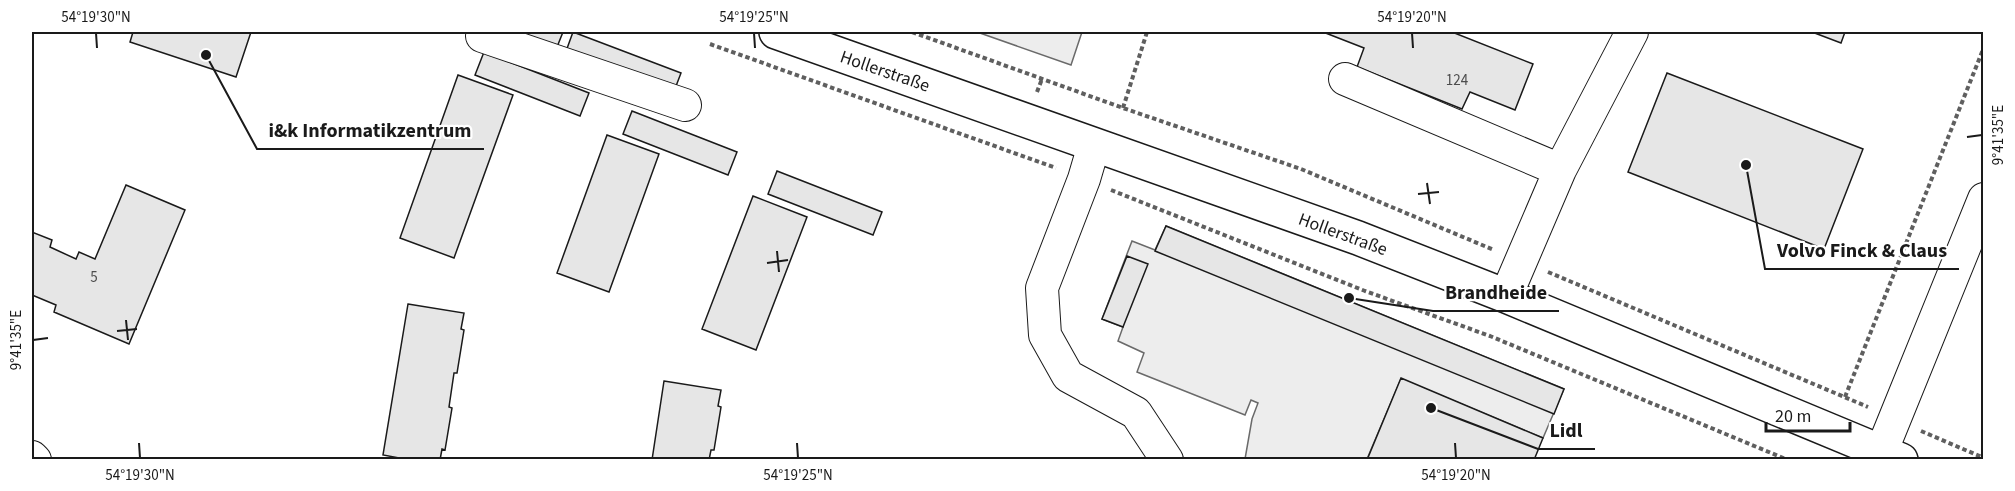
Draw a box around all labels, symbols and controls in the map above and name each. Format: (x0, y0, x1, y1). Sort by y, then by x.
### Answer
text: 54°19'30"N (61, 7, 131, 28)
text: 54°19'25"N (719, 7, 789, 28)
text: 54°19'20"N (1377, 7, 1447, 28)
street label: Hollerstraße (837, 44, 933, 98)
house number: 124 (1446, 70, 1469, 91)
text: 9°41'35"E (1988, 105, 2009, 165)
callout: i&k Informatikzentrum (257, 111, 484, 149)
text: i&k Informatikzentrum (268, 117, 472, 145)
street label: Hollerstraße (1295, 207, 1391, 262)
callout: Volvo Finck & Claus (1765, 231, 1959, 269)
text: Volvo Finck & Claus (1776, 237, 1947, 265)
house number: 5 (90, 267, 98, 288)
callout: Brandheide (1433, 273, 1559, 311)
text: Brandheide (1445, 279, 1547, 307)
text: 9°41'35"E (6, 310, 27, 370)
scale bar (1766, 395, 1850, 433)
text: 20 m (1775, 404, 1811, 429)
callout: Lidl (1538, 411, 1595, 449)
text: Lidl (1549, 417, 1583, 445)
text: 54°19'30"N (105, 465, 175, 486)
text: 54°19'25"N (763, 465, 833, 486)
text: 54°19'20"N (1421, 465, 1491, 486)

